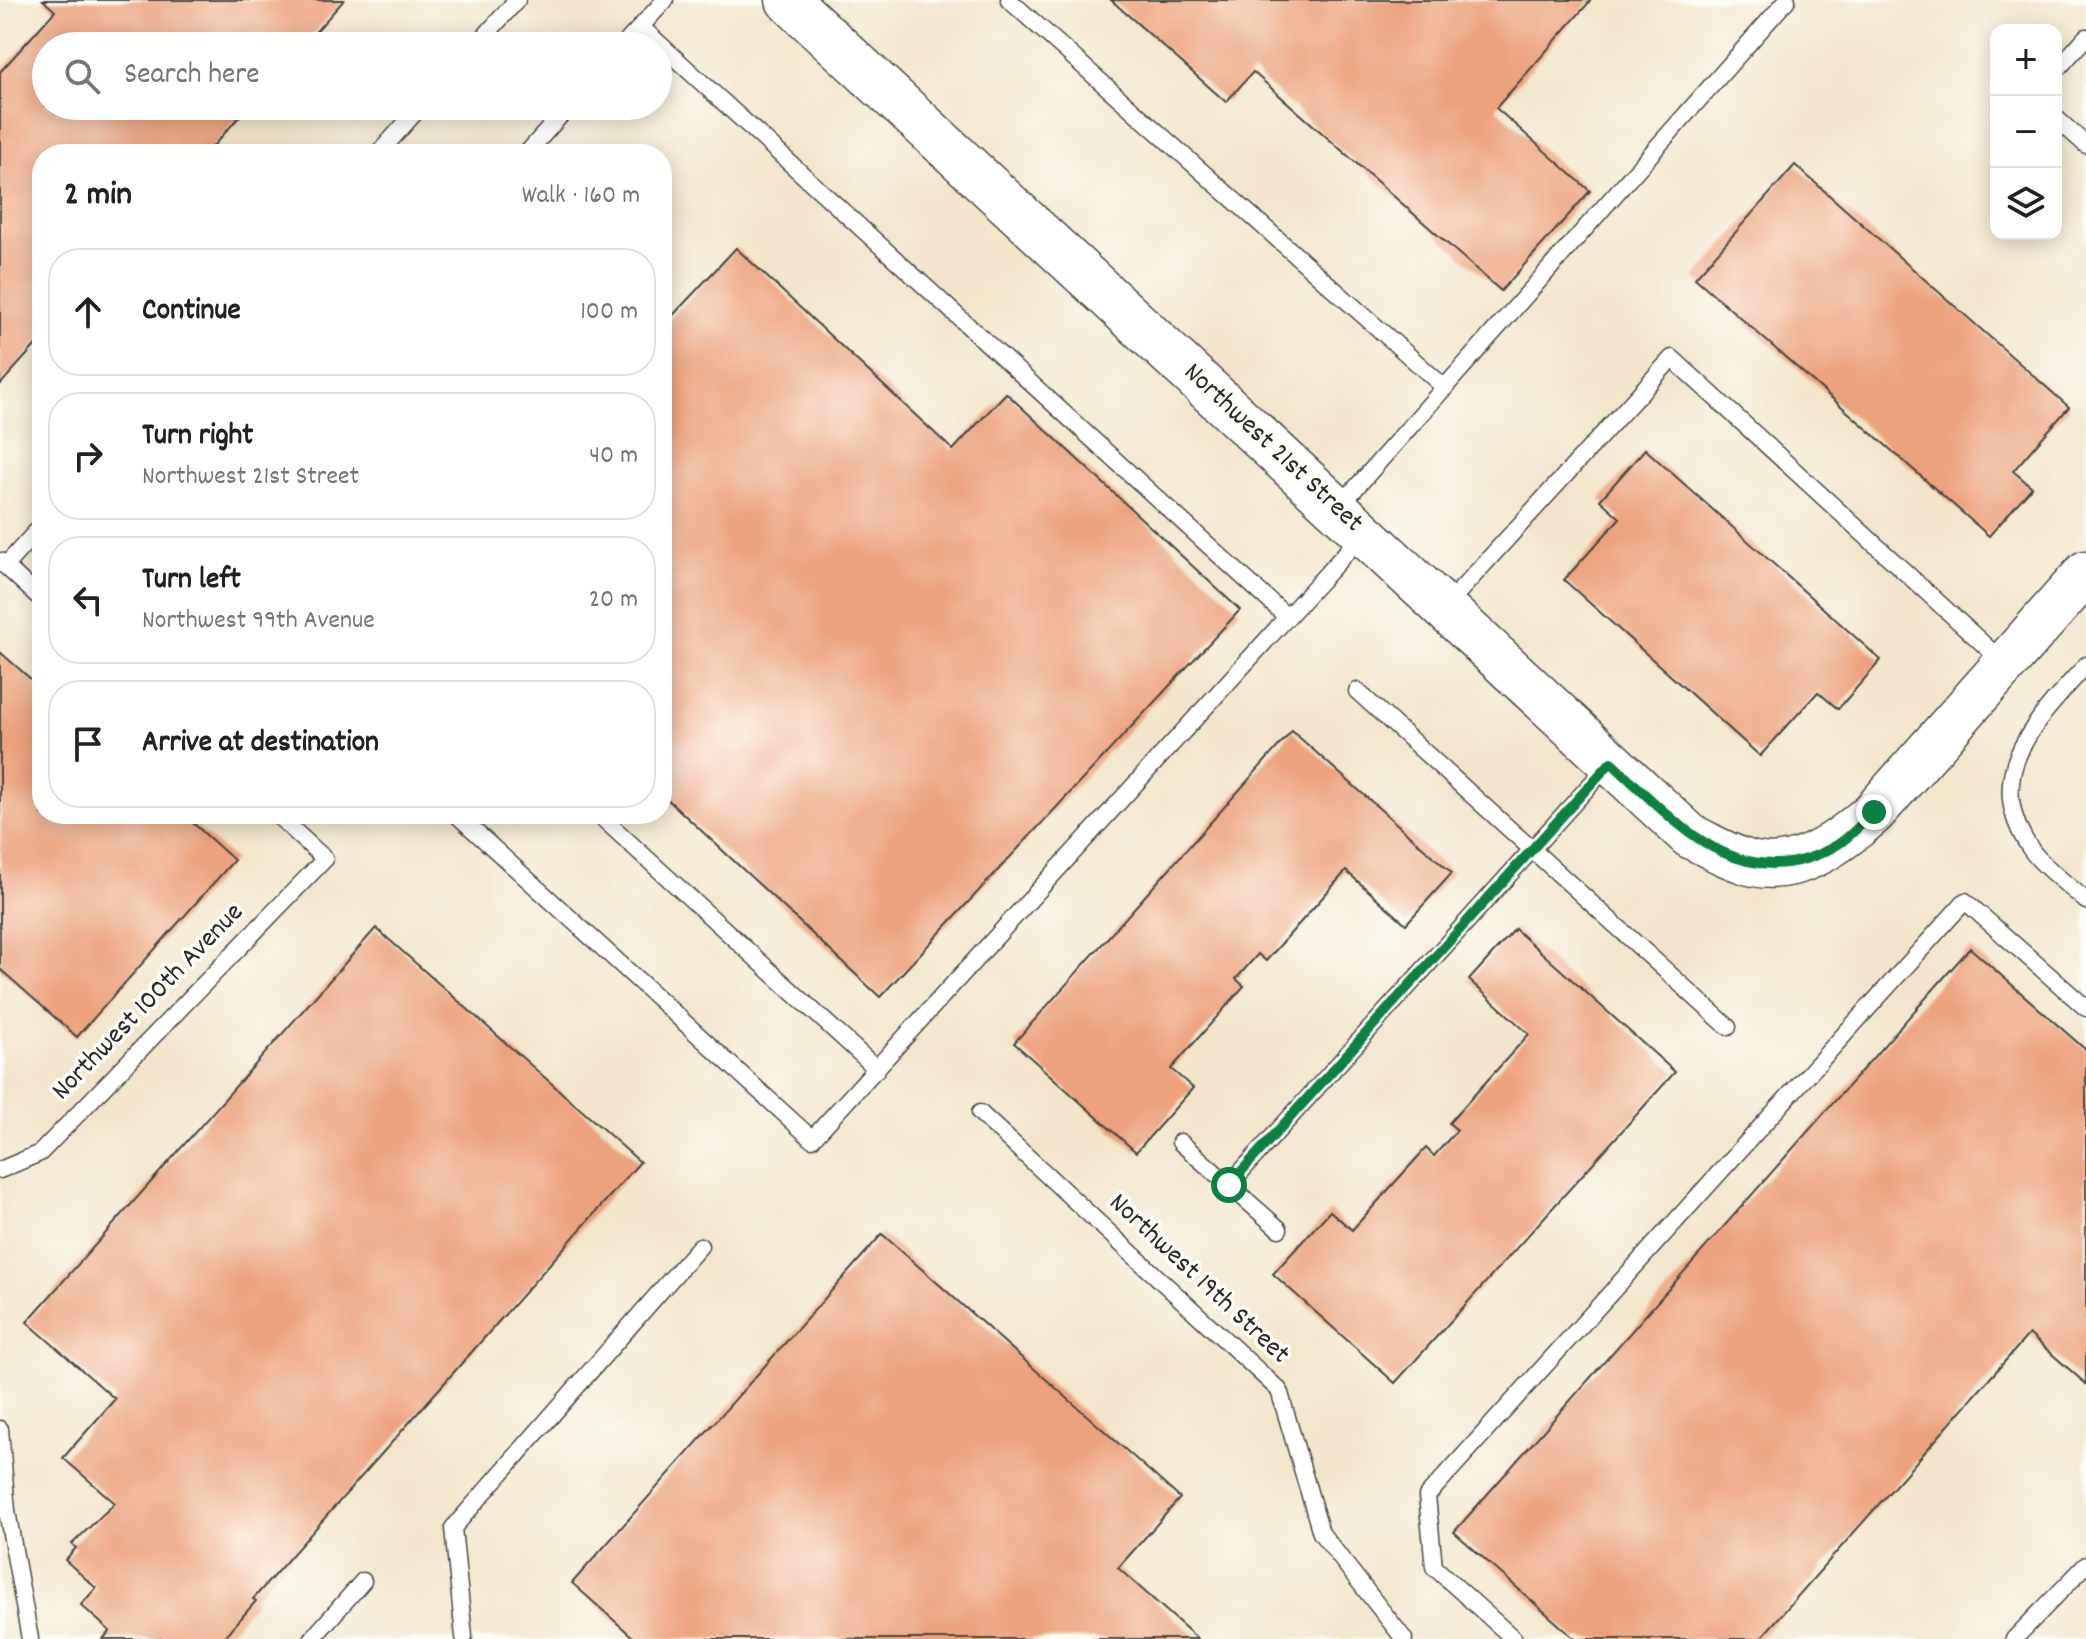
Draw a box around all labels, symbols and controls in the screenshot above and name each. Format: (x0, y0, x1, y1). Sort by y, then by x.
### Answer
map controls (1990, 24, 2062, 240)
button: + (1990, 24, 2062, 96)
search box (32, 32, 672, 120)
icon: search (60, 54, 104, 98)
text: Search here (124, 55, 260, 98)
button: − (1990, 96, 2062, 168)
button: layers (1990, 168, 2062, 240)
text: 2 min (64, 172, 132, 221)
text: Walk · 160 m (522, 178, 640, 215)
icon: ahead (66, 290, 110, 334)
text: Continue (142, 291, 241, 334)
text: 100 m (580, 294, 638, 331)
street label: Northwest 21st Street (1173, 355, 1371, 543)
text: Turn right (142, 416, 253, 459)
icon: right (66, 434, 110, 478)
text: 40 m (589, 438, 638, 475)
text: Northwest 21st Street (142, 459, 359, 496)
text: Turn left (142, 560, 241, 603)
icon: left (66, 578, 110, 622)
text: 20 m (589, 582, 638, 619)
text: Northwest 99th Avenue (142, 603, 375, 640)
icon: arrive (66, 722, 110, 766)
text: Arrive at destination (142, 723, 379, 766)
route end (1856, 794, 1892, 830)
street label: Northwest 100th Avenue (44, 895, 254, 1111)
route start (1211, 1167, 1247, 1203)
street label: Northwest 19th Street (1098, 1185, 1298, 1375)

